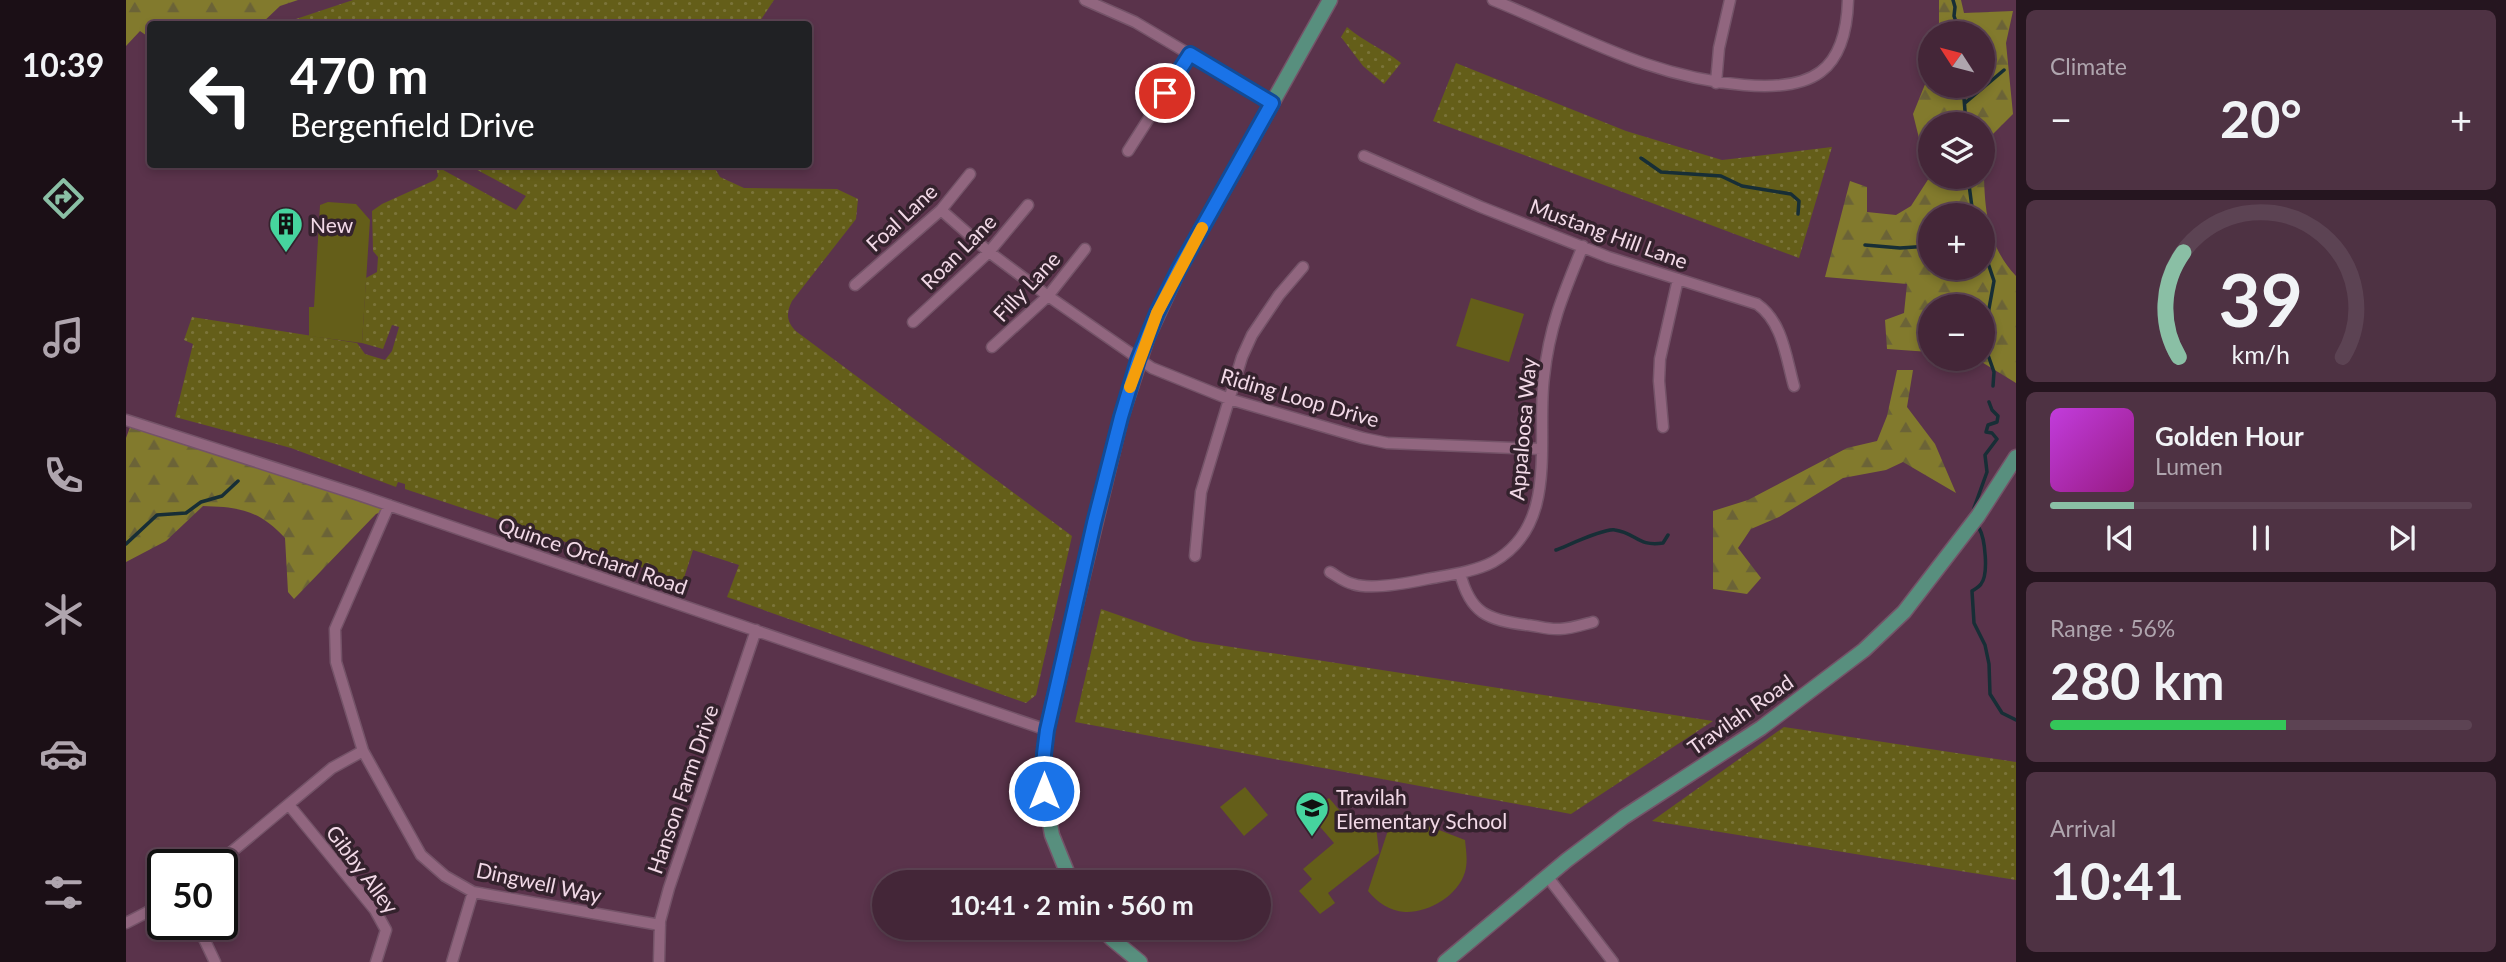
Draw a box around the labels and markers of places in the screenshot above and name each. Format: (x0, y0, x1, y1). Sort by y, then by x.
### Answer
pin (1135, 63, 1195, 123)
building icon: New (267, 205, 305, 254)
place label: New (310, 212, 354, 237)
place label: Travilah Elementary School (1336, 784, 1507, 833)
school or university icon: Travilah Elementary School (1293, 789, 1331, 838)

